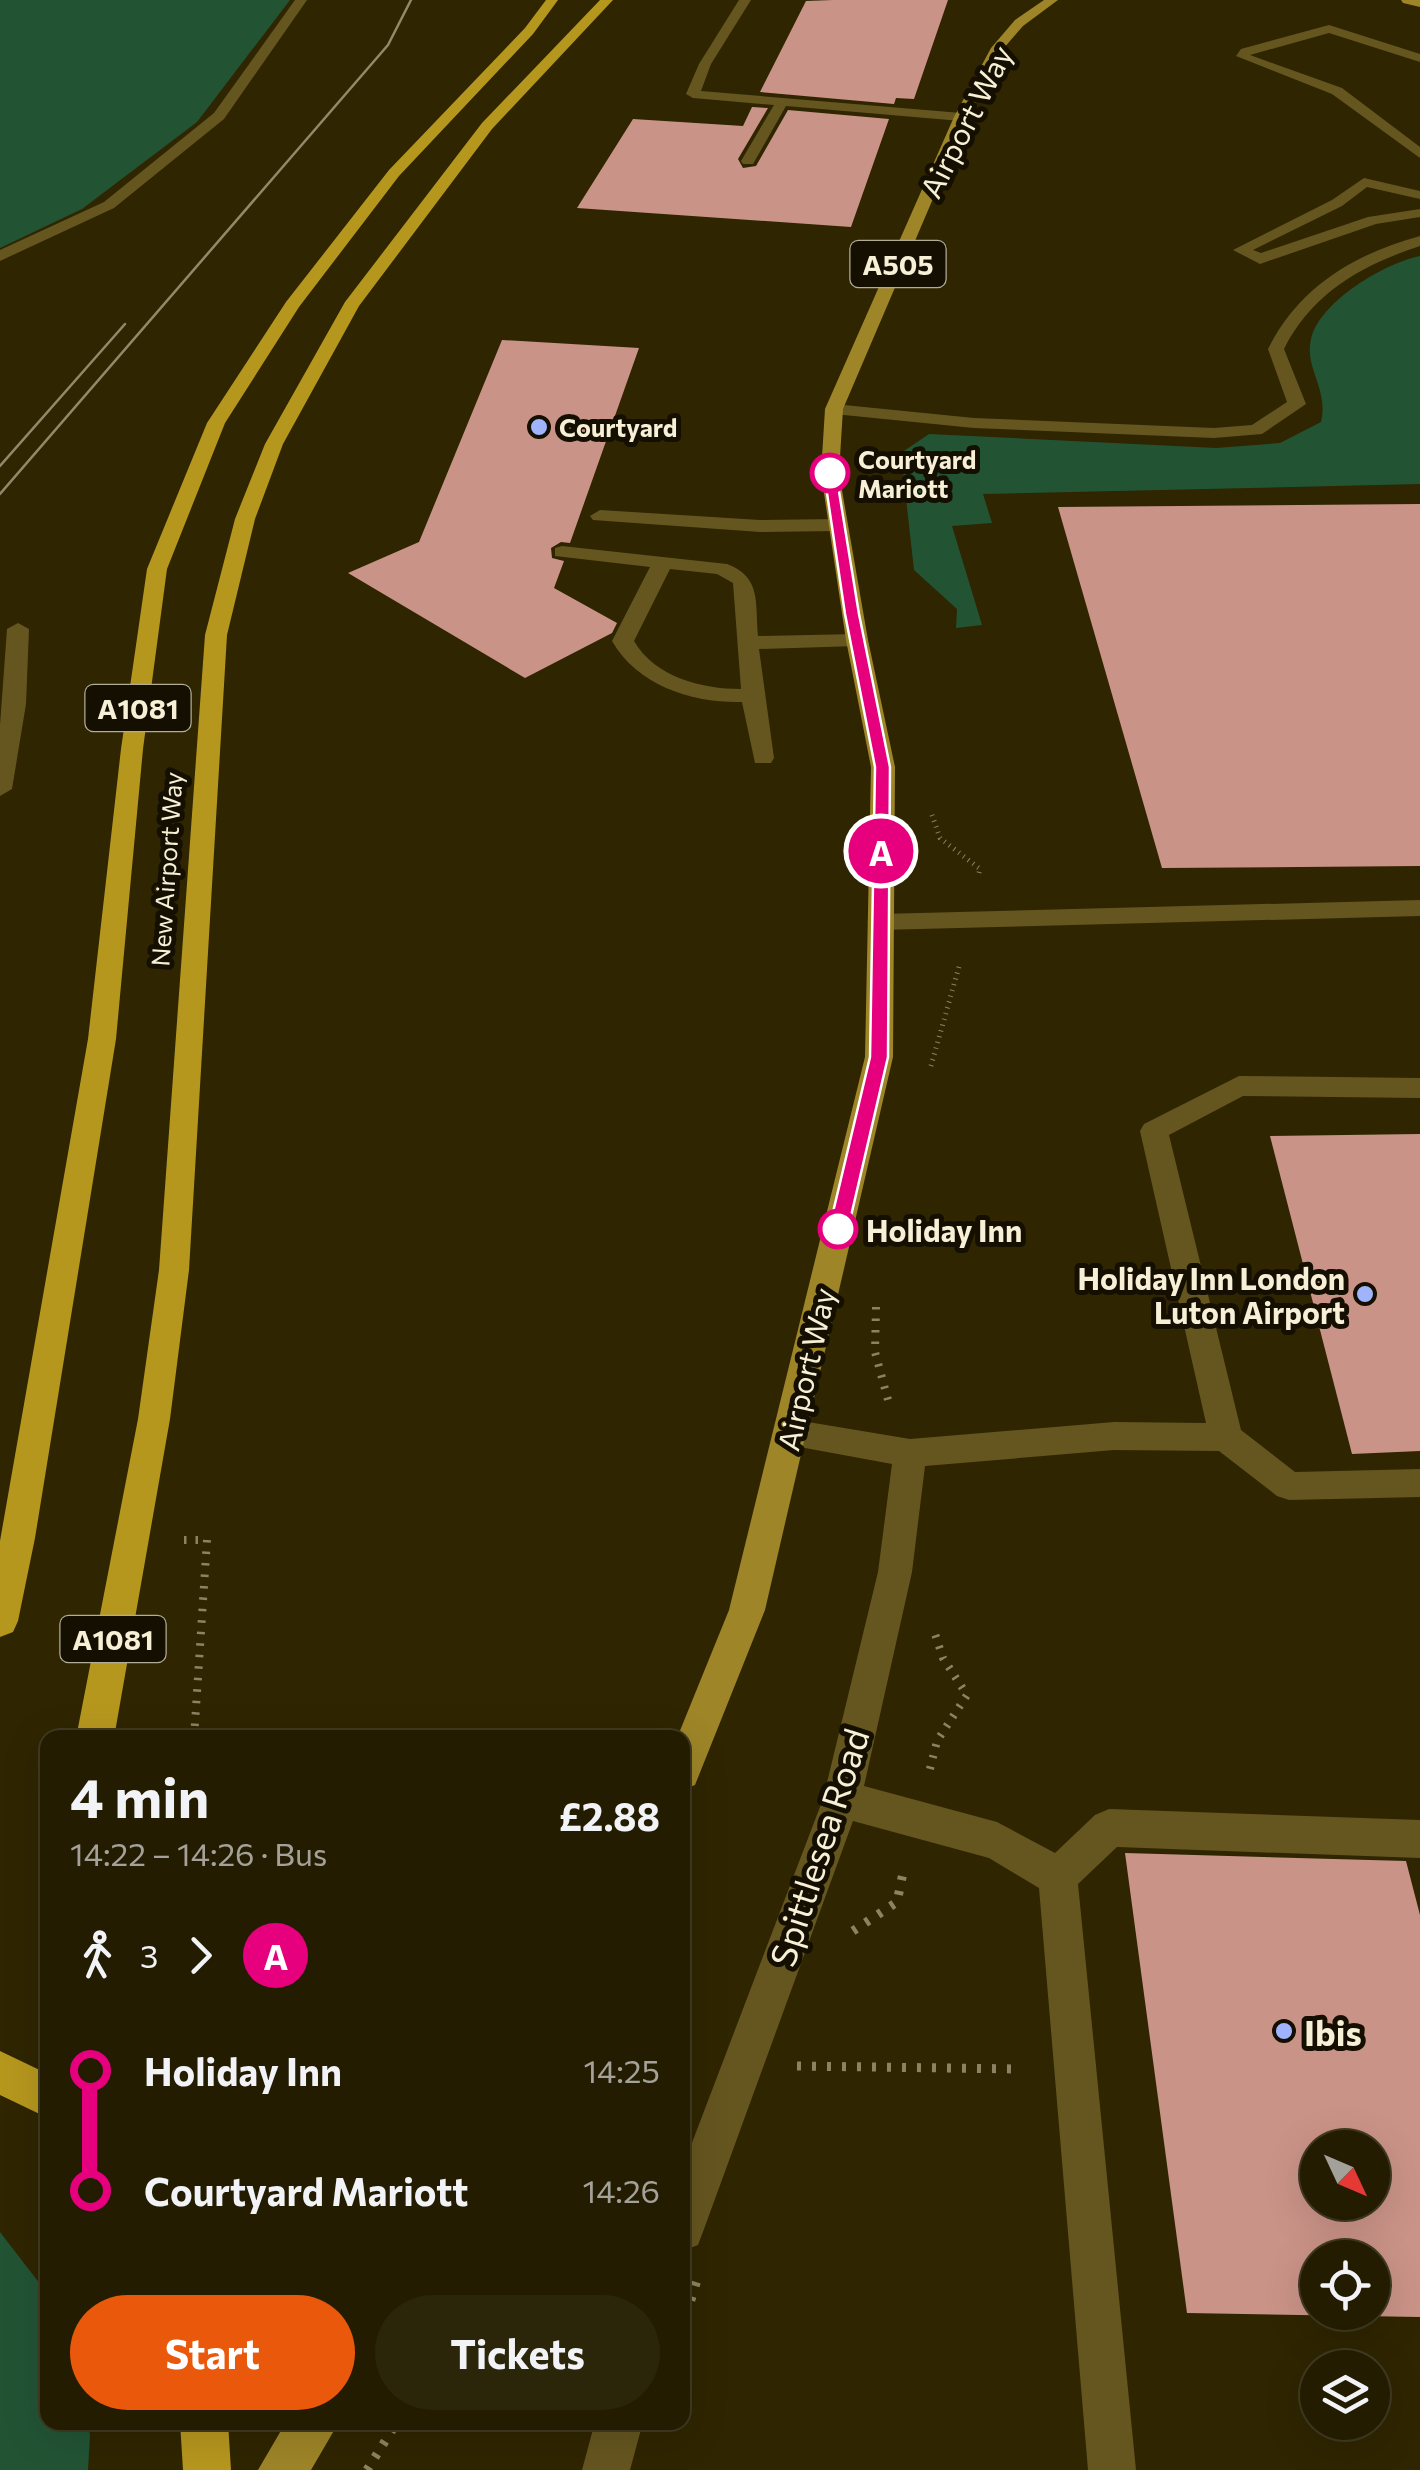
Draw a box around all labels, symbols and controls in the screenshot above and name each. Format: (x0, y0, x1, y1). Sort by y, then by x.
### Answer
street label: Airport Way (911, 39, 1019, 203)
road number: A505 (850, 241, 946, 287)
place label: Courtyard (559, 412, 677, 442)
marker: Courtyard (528, 416, 550, 438)
place label: Courtyard Mariott (858, 444, 976, 503)
marker: Courtyard Mariott (811, 454, 849, 492)
road number: A1081 (86, 685, 190, 731)
street label: New Airport Way (144, 771, 188, 967)
line badge: A (848, 818, 914, 884)
text: A (868, 830, 894, 873)
marker: Holiday Inn (819, 1210, 857, 1248)
place label: Holiday Inn (866, 1211, 1022, 1248)
place label: Holiday Inn London Luton Airport (1077, 1259, 1345, 1330)
marker: Holiday Inn London Luton Airport (1354, 1283, 1376, 1305)
street label: Airport Way (768, 1284, 842, 1454)
road number: A1081 (61, 1616, 166, 1662)
street label: Spittlesea Road (759, 1723, 877, 1971)
text: 4 min (70, 1762, 209, 1829)
text: £2.88 (559, 1792, 660, 1839)
text: 14:22 – 14:26 · Bus (70, 1833, 327, 1873)
icon: walk (70, 1928, 125, 1983)
icon: forward (173, 1928, 228, 1983)
text: A (263, 1934, 288, 1977)
text: 3 (140, 1935, 158, 1975)
place label: Ibis (1304, 2010, 1362, 2053)
marker: Ibis (1273, 2020, 1295, 2042)
text: Holiday Inn (144, 2047, 342, 2094)
text: 14:25 (583, 2050, 660, 2090)
north arrow (1300, 2130, 1390, 2220)
map controls (1300, 2130, 1390, 2440)
text: Courtyard Mariott (144, 2167, 468, 2214)
text: 14:26 (582, 2170, 660, 2210)
button: locate (1300, 2240, 1390, 2330)
button: Start (70, 2295, 355, 2410)
button: Tickets (375, 2295, 660, 2410)
button: layers (1300, 2350, 1390, 2440)

